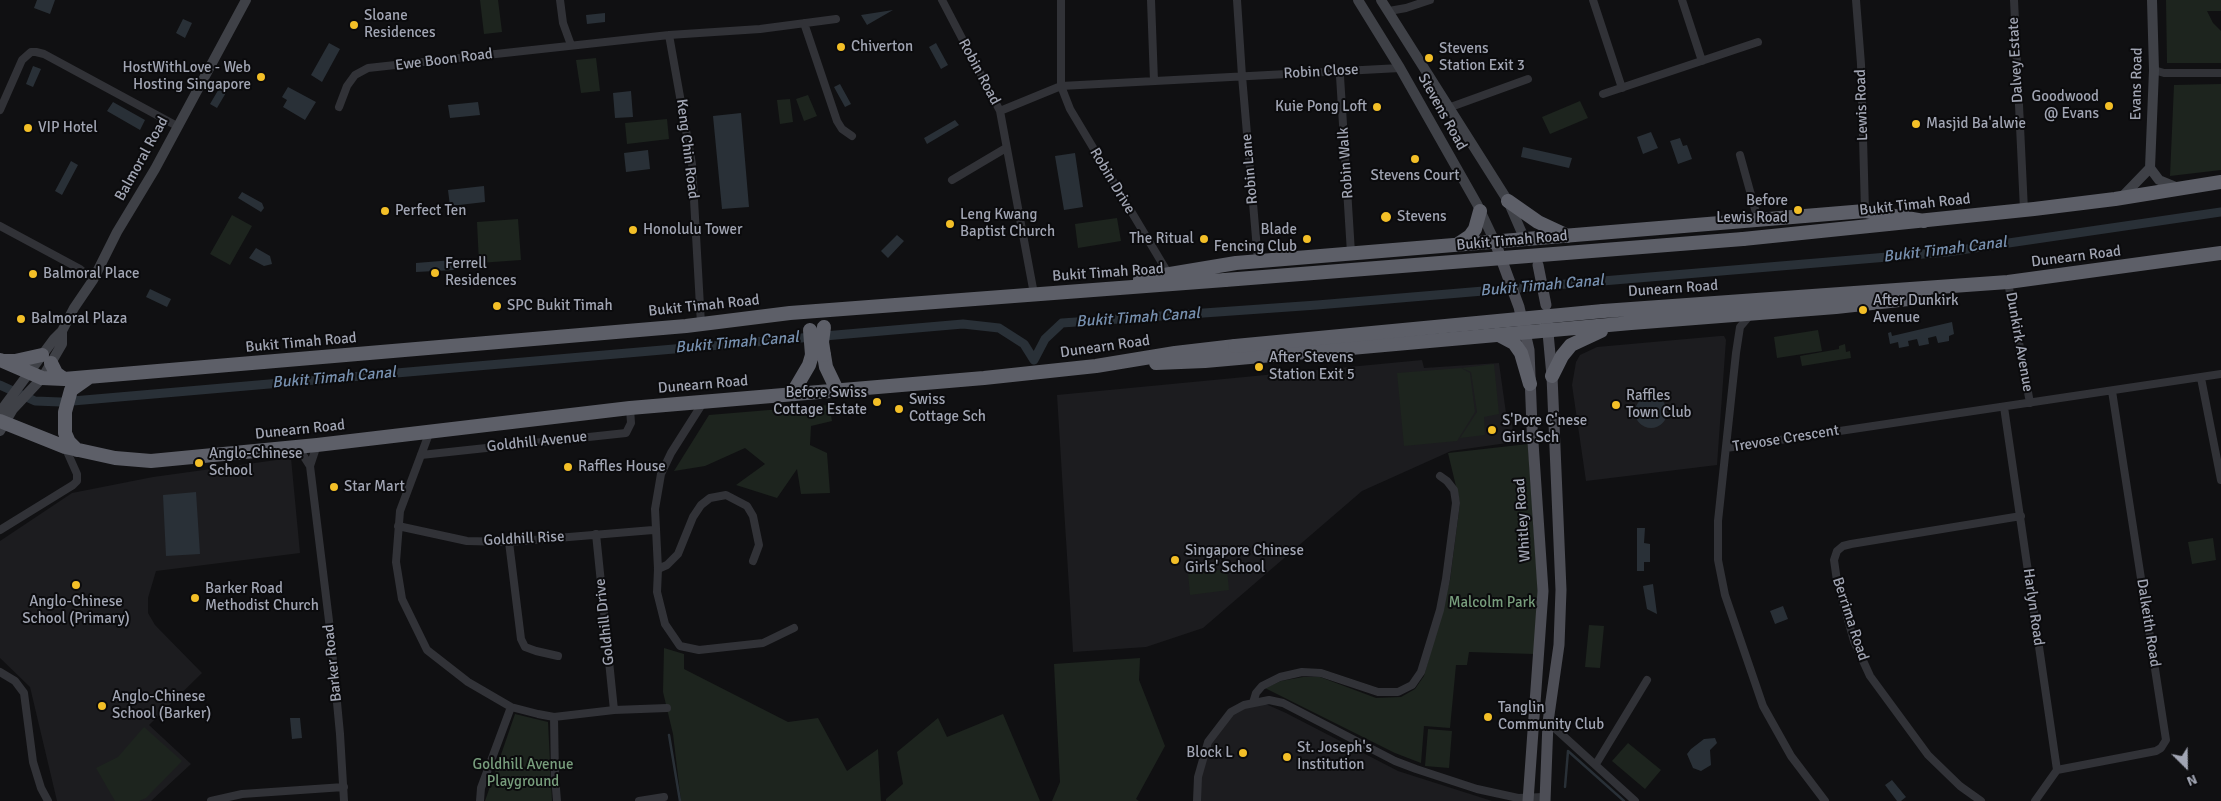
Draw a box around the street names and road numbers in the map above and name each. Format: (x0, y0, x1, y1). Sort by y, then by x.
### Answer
street label: Dalvey Estate (2005, 17, 2027, 103)
street label: Robin Road (954, 36, 1004, 108)
street label: Ewe Boon Road (394, 45, 494, 75)
street label: Evans Road (2127, 47, 2147, 121)
street label: Robin Close (1283, 61, 1359, 83)
street label: Lewis Road (1852, 69, 1872, 141)
street label: Stevens Road (1414, 70, 1470, 154)
street label: Keng Chin Road (672, 98, 702, 200)
street label: Balmoral Road (111, 114, 173, 204)
street label: Robin Walk (1335, 127, 1357, 199)
street label: Robin Lane (1238, 133, 1262, 205)
street label: Robin Drive (1085, 145, 1139, 217)
street label: Bukit Timah Road (1858, 190, 1972, 220)
street label: Bukit Timah Road (1456, 227, 1568, 255)
street label: Dunearn Road (2030, 243, 2122, 271)
street label: Bukit Timah Road (1052, 260, 1164, 286)
street label: Dunearn Road (1627, 277, 1719, 301)
street label: Bukit Timah Road (647, 291, 761, 321)
street label: Dunkirk Avenue (2001, 291, 2037, 393)
street label: Bukit Timah Road (245, 329, 357, 357)
street label: Dunearn Road (1059, 332, 1151, 362)
street label: Dunearn Road (657, 372, 749, 398)
street label: Dunearn Road (254, 416, 346, 444)
street label: Trevose Crescent (1732, 422, 1840, 456)
street label: Goldhill Avenue (486, 428, 588, 456)
street label: Whitley Road (1511, 477, 1535, 563)
street label: Goldhill Rise (483, 528, 565, 550)
street label: Harlyn Road (2019, 567, 2047, 647)
street label: Berrima Road (1828, 575, 1872, 663)
street label: Goldhill Drive (591, 578, 619, 666)
street label: Dalkeith Road (2132, 578, 2164, 668)
street label: Barker Road (320, 623, 346, 703)

